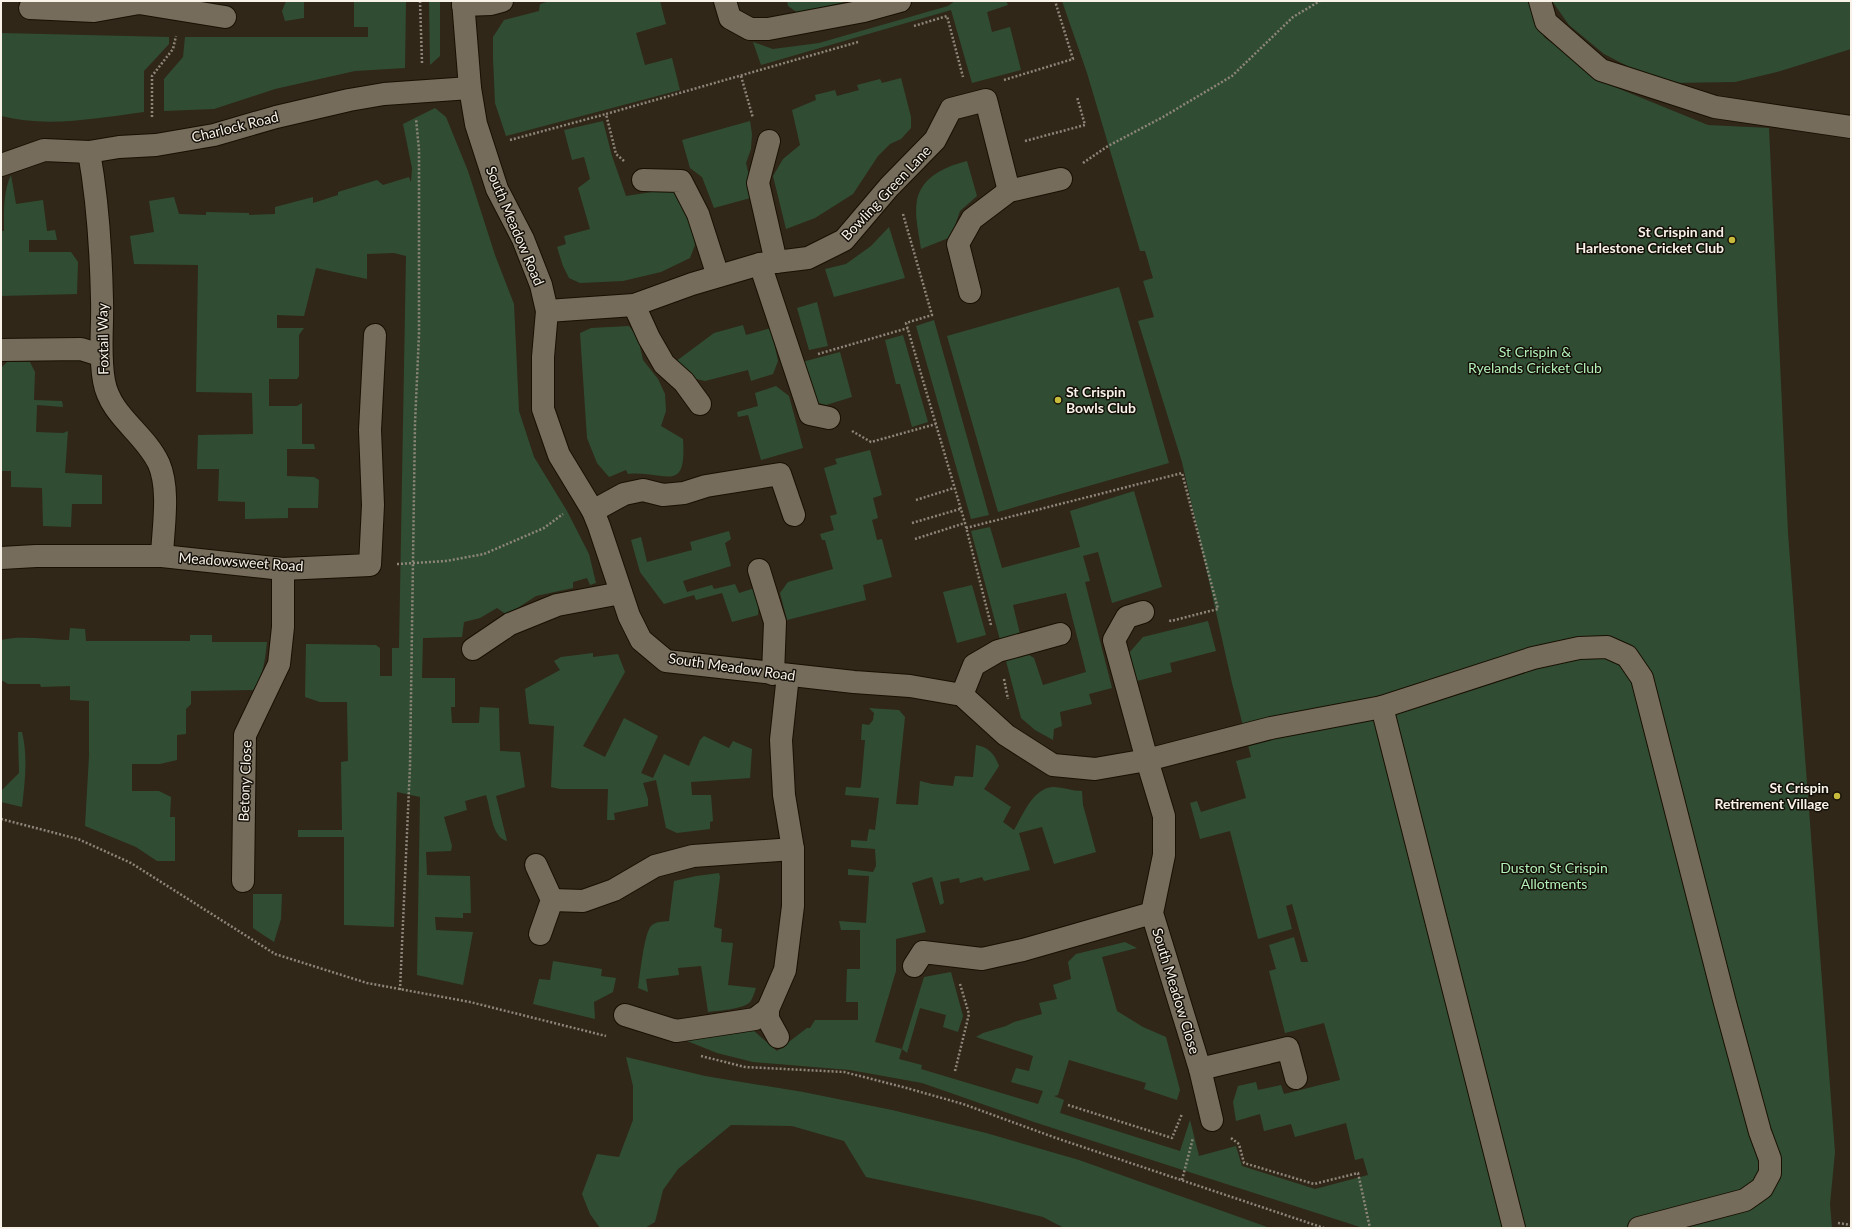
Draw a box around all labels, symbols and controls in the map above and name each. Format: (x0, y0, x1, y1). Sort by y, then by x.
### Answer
street label: Charlock Road (190, 108, 280, 146)
street label: Bowling Green Lane (837, 142, 934, 244)
street label: South Meadow Road (483, 164, 548, 288)
place label: St Crispin and Harlestone Cricket Club (1576, 223, 1724, 256)
marker: St Crispin and Harlestone Cricket Club (1727, 235, 1737, 245)
street label: Foxtail Way (93, 302, 112, 375)
park label: St Crispin & Ryelands Cricket Club (1468, 343, 1602, 376)
place label: St Crispin Bowls Club (1066, 383, 1136, 416)
marker: St Crispin Bowls Club (1053, 395, 1063, 405)
street label: Meadowsweet Road (178, 549, 304, 574)
street label: South Meadow Road (668, 649, 797, 684)
street label: Betony Close (235, 740, 254, 822)
place label: St Crispin Retirement Village (1714, 779, 1830, 812)
marker: St Crispin Retirement Village (1832, 791, 1842, 801)
park label: Duston St Crispin Allotments (1500, 859, 1608, 892)
street label: South Meadow Close (1149, 926, 1204, 1056)

